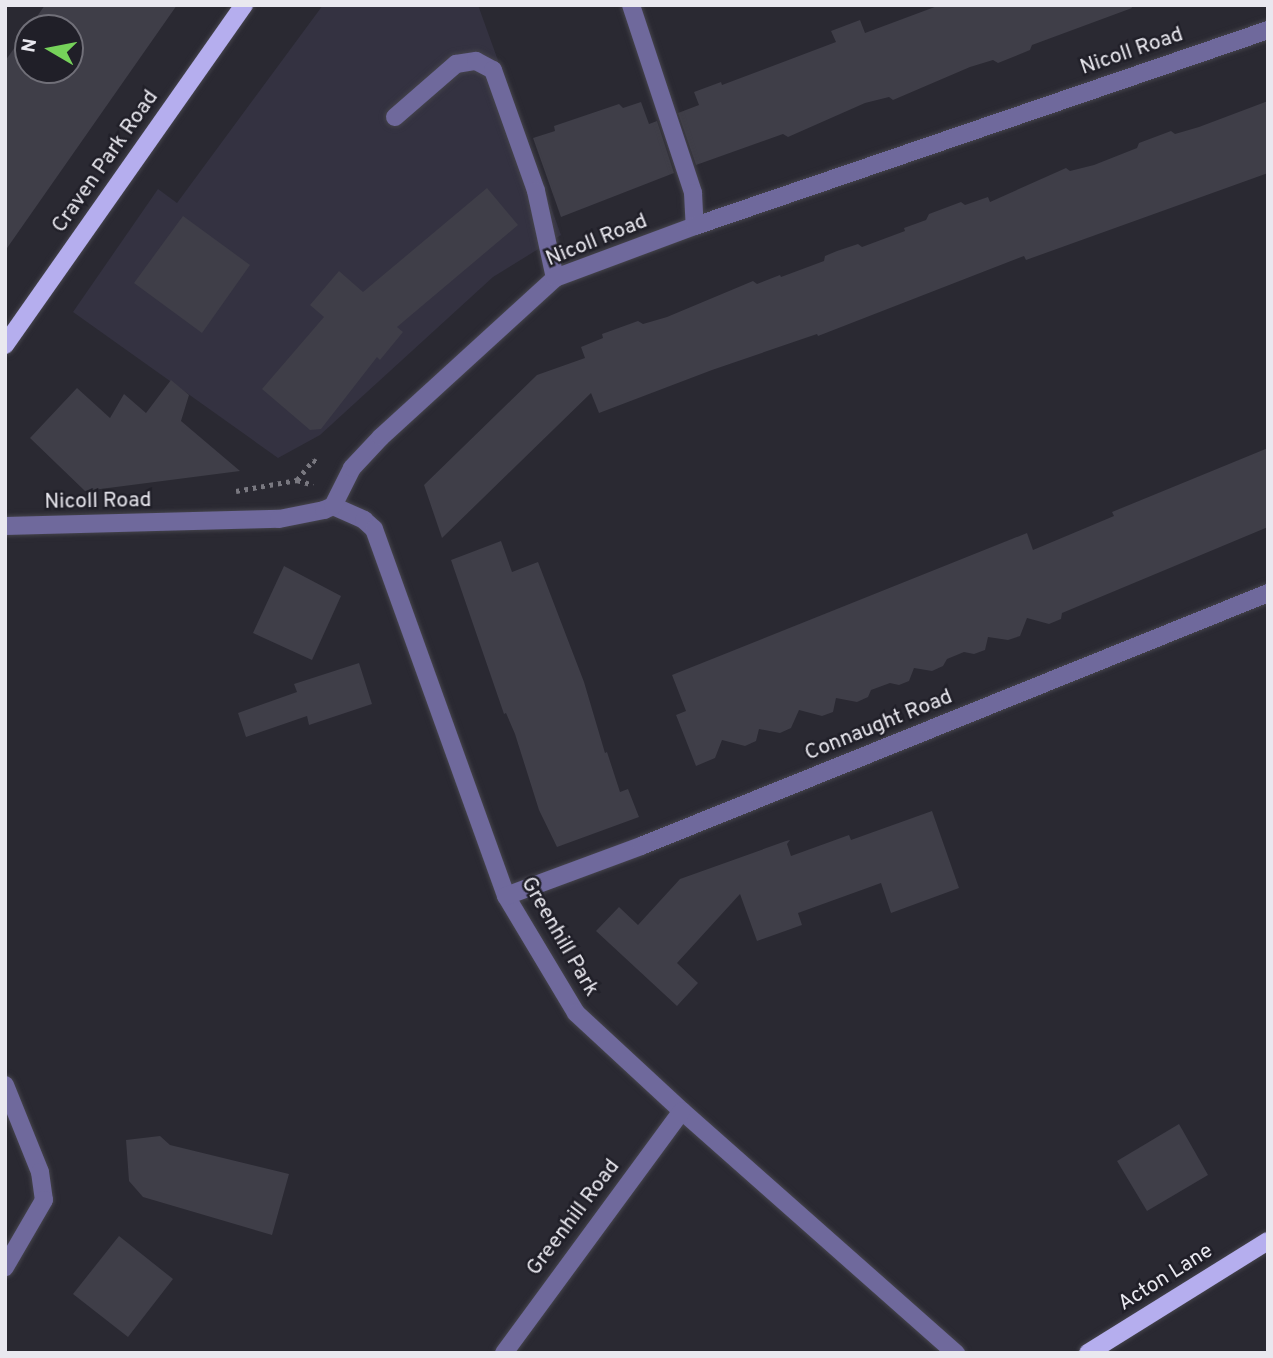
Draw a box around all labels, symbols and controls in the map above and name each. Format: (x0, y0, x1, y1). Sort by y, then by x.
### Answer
north arrow (14, 14, 84, 84)
street label: Nicoll Road (1077, 23, 1187, 81)
text: N (17, 37, 43, 55)
street label: Craven Park Road (47, 86, 165, 238)
street label: Nicoll Road (543, 209, 651, 273)
street label: Nicoll Road (44, 488, 152, 516)
street label: Connaught Road (802, 685, 956, 767)
street label: Greenhill Park (515, 873, 603, 1001)
street label: Greenhill Road (522, 1155, 626, 1281)
street label: Acton Lane (1114, 1239, 1218, 1317)

